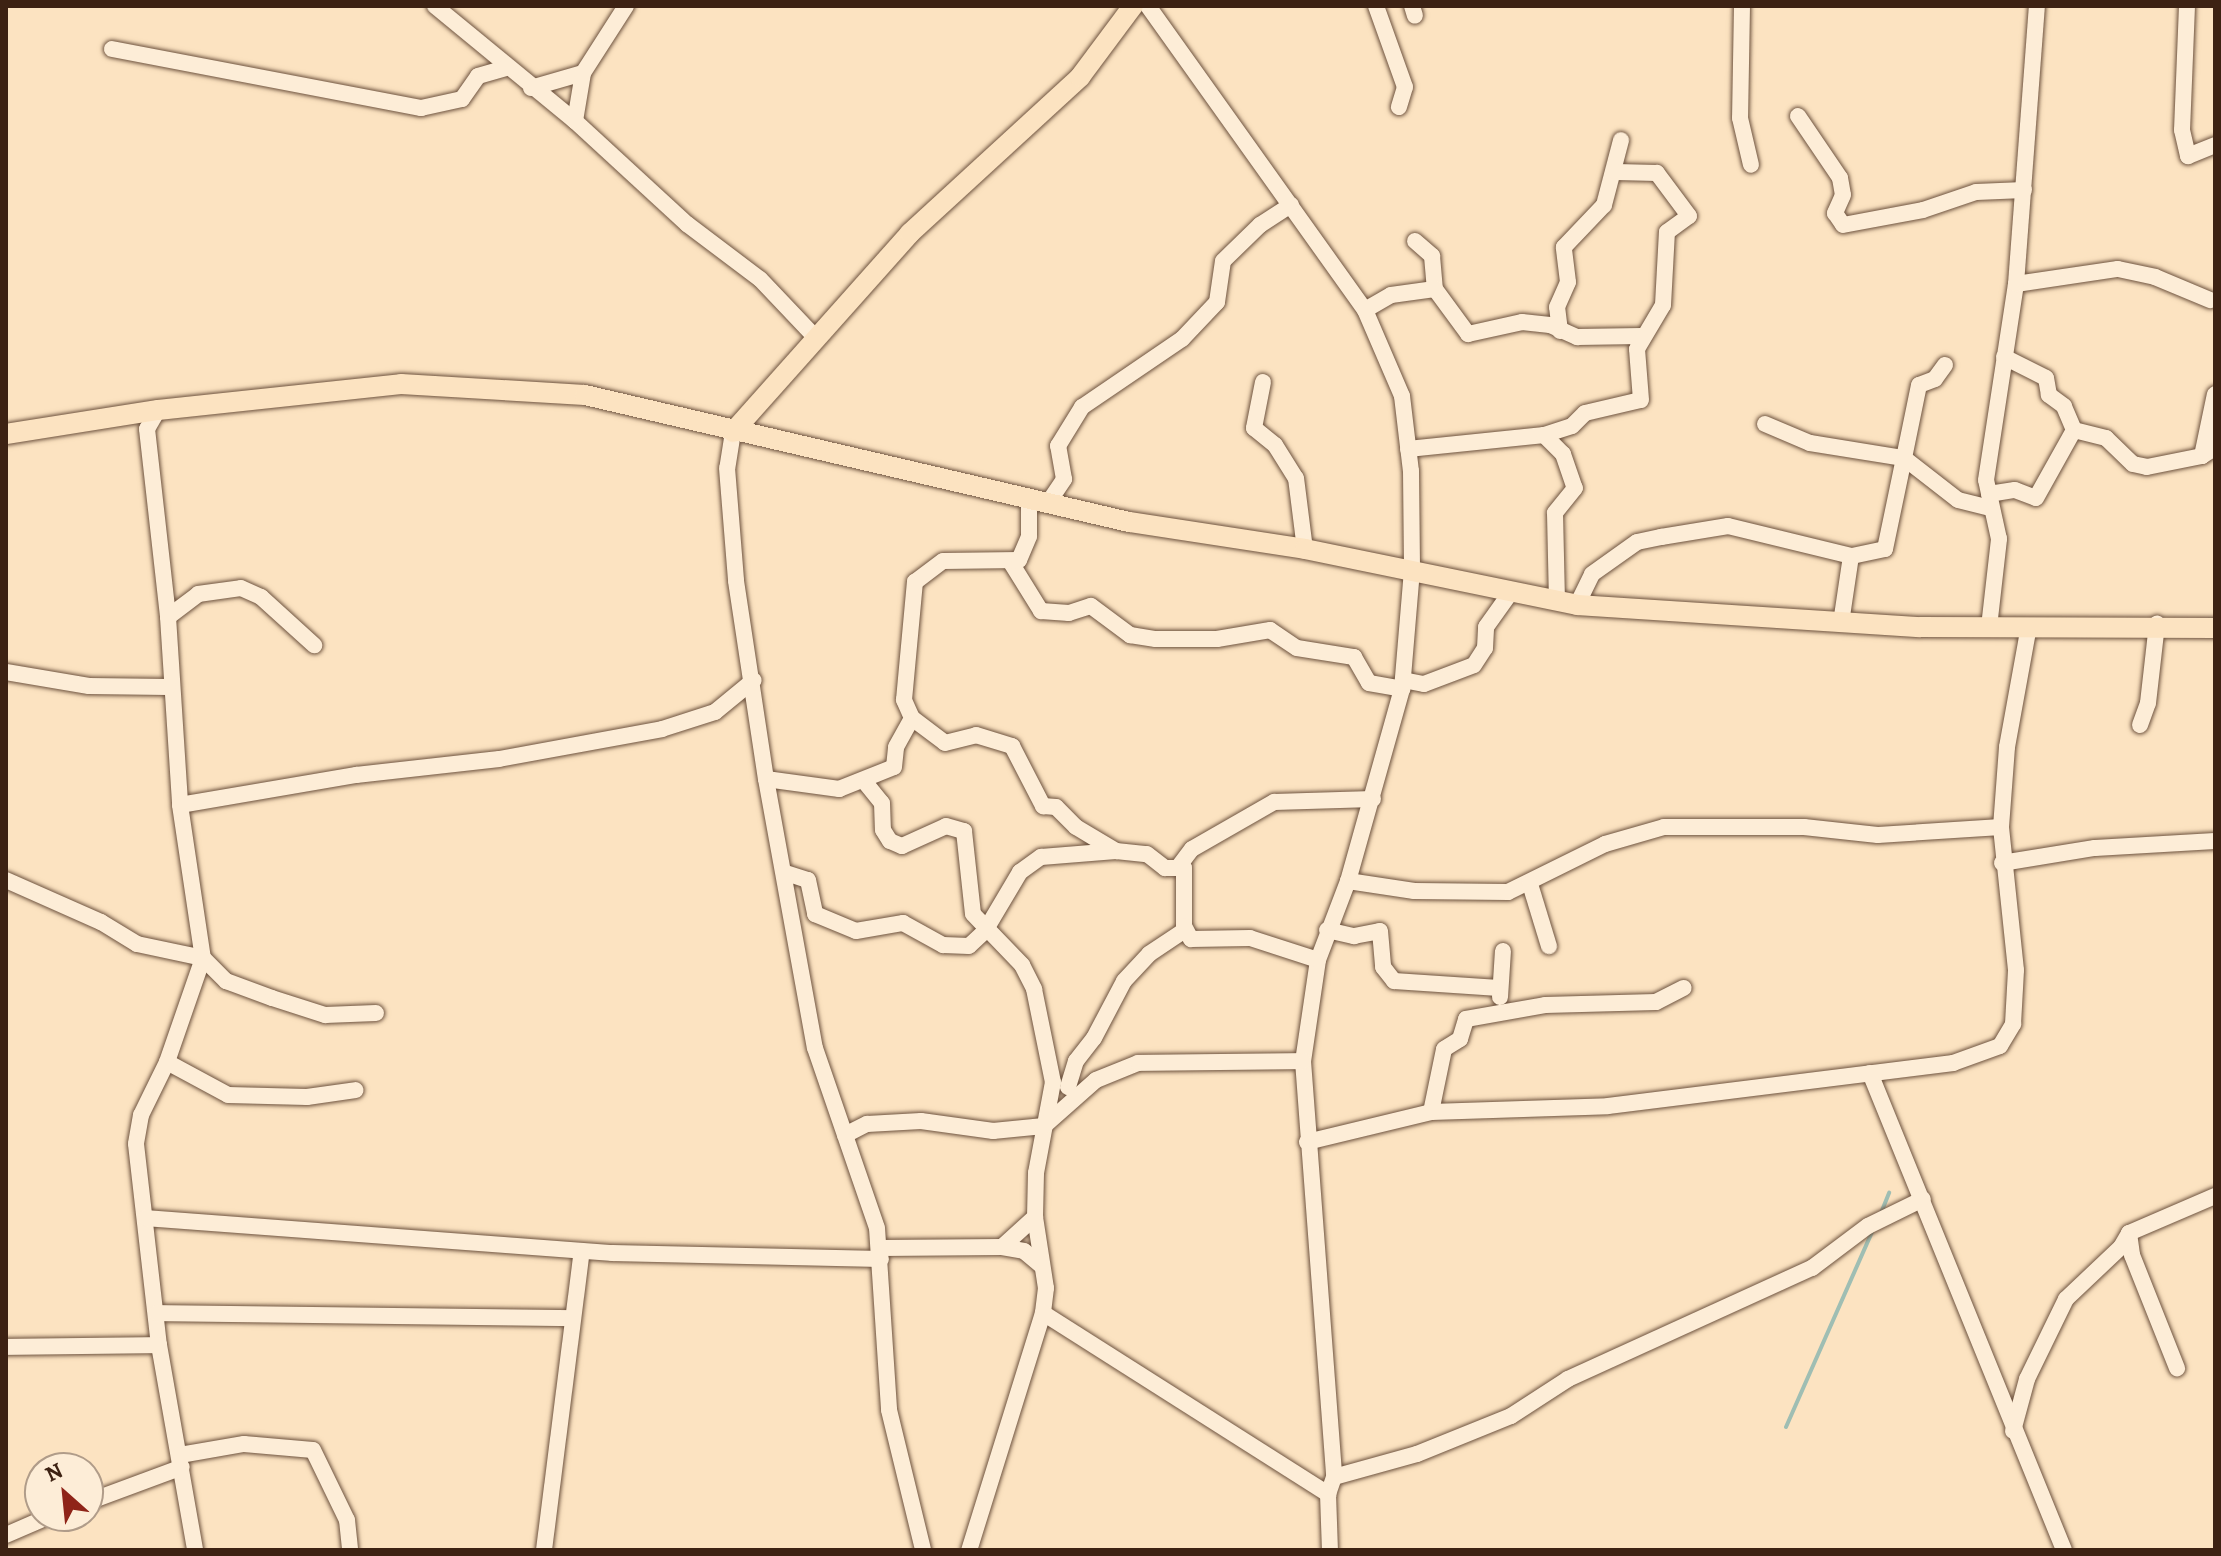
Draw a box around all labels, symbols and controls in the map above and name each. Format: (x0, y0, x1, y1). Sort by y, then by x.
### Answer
north arrow (24, 1452, 104, 1532)
text: N (40, 1455, 68, 1489)

